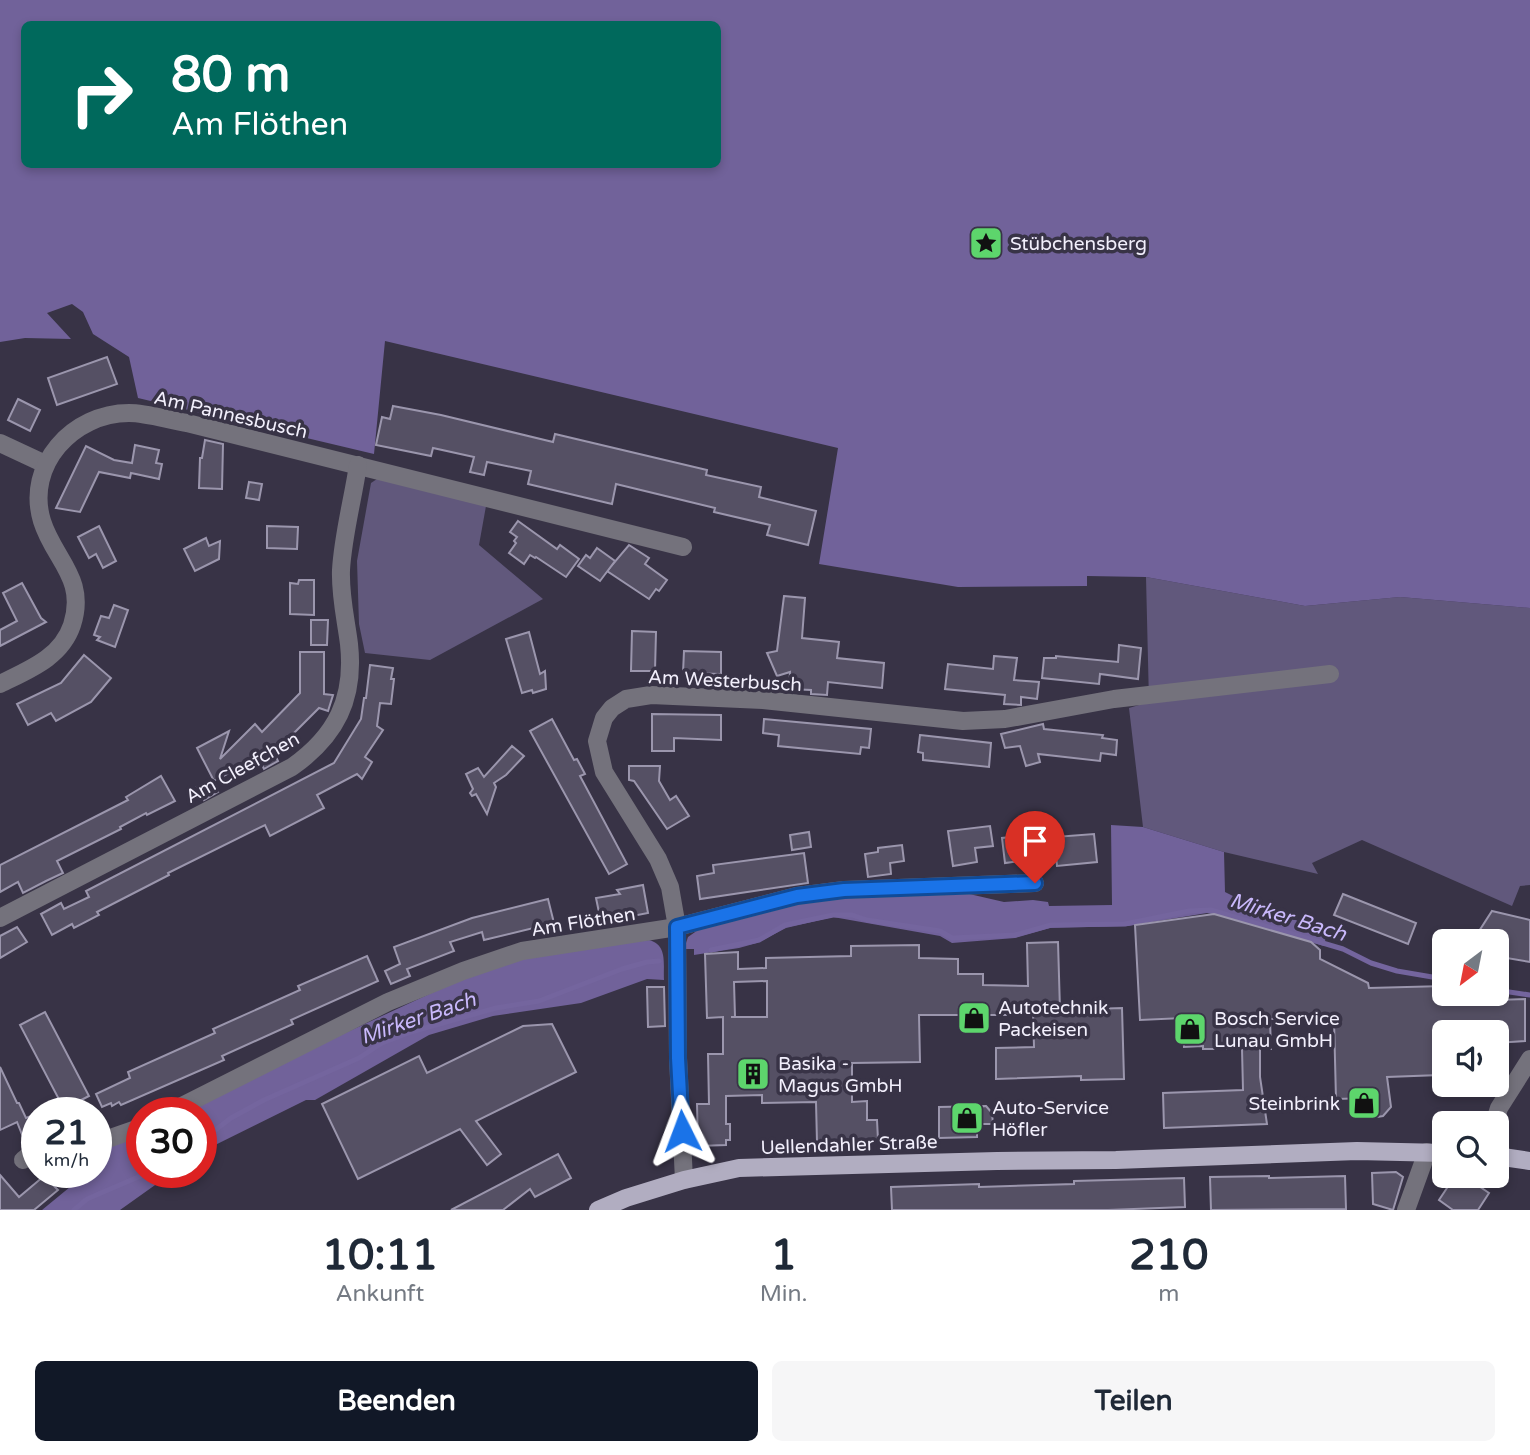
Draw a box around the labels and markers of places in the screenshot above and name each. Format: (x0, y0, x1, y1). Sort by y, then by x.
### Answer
place icon: Stübchensberg (967, 224, 1005, 262)
place label: Stübchensberg (1010, 233, 1147, 255)
pin (1005, 811, 1065, 883)
place label: Autotechnik Packeisen (998, 997, 1108, 1041)
shop icon: Autotechnik Packeisen (955, 999, 993, 1037)
place label: Bosch Service Lunau GmbH (1214, 1008, 1340, 1052)
shop icon: Bosch Service Lunau GmbH (1171, 1010, 1209, 1048)
place label: Basika - Magus GmbH (778, 1053, 903, 1097)
building icon: Basika - Magus GmbH (734, 1055, 772, 1093)
shop icon: Steinbrink (1345, 1084, 1383, 1122)
place label: Steinbrink (1249, 1093, 1340, 1115)
place label: Auto-Service Höfler (992, 1097, 1109, 1141)
shop icon: Auto-Service Höfler (948, 1099, 986, 1137)

